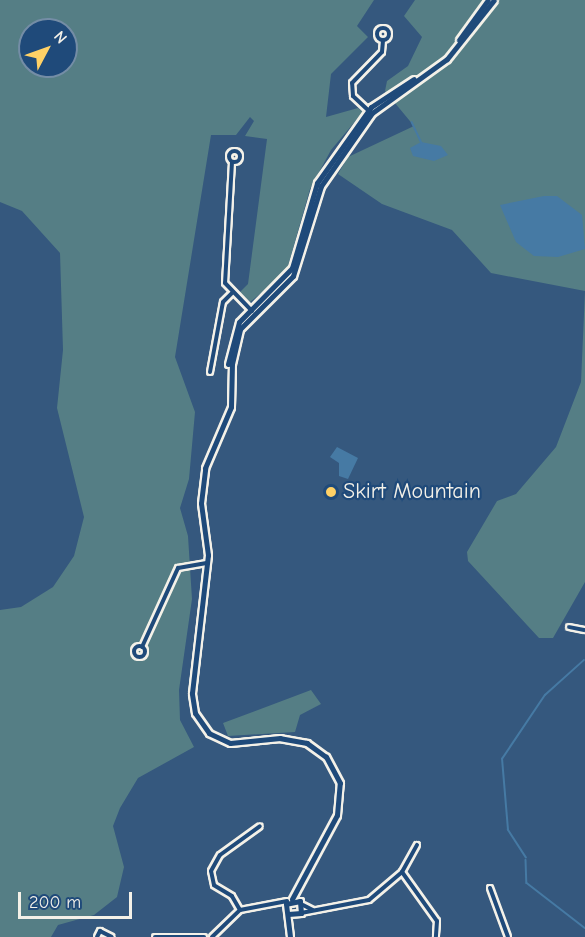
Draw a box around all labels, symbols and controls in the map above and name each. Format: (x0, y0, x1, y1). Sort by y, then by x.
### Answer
north arrow (18, 18, 78, 78)
text: N (50, 28, 70, 47)
place label: Skirt Mountain (343, 479, 481, 505)
marker: Skirt Mountain (324, 485, 338, 499)
scale bar (21, 880, 135, 918)
text: 200 m (29, 892, 81, 913)

